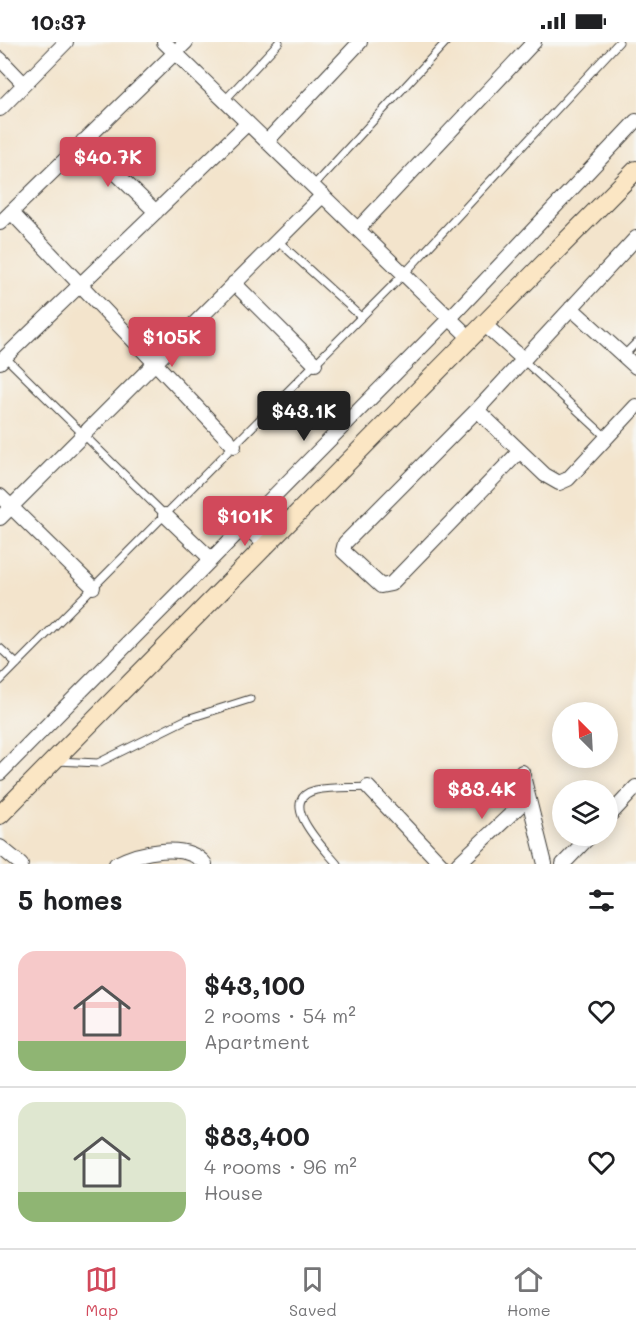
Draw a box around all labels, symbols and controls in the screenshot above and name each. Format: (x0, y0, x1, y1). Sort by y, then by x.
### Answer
text: 10:37 (30, 7, 86, 36)
pin: $40.7K (59, 137, 157, 188)
text: $40.7K (74, 143, 142, 169)
pin: $105K (130, 317, 214, 368)
text: $105K (143, 323, 201, 349)
pin: $43.1K (255, 391, 353, 442)
text: $43.1K (271, 397, 337, 423)
pin: $101K (203, 496, 287, 547)
text: $101K (217, 502, 273, 528)
north arrow (552, 702, 618, 768)
map controls (552, 702, 618, 846)
pin: $83.4K (433, 769, 531, 820)
text: $83.4K (448, 775, 516, 801)
button: layers (552, 780, 618, 846)
text: 5 homes (18, 883, 123, 917)
icon: filters (585, 884, 618, 917)
text: $43,100 (204, 968, 305, 1002)
icon: home (66, 975, 138, 1047)
icon: heart (585, 995, 618, 1028)
text: 2 rooms · 54 m² (204, 1002, 356, 1028)
text: Apartment (204, 1028, 310, 1054)
text: $83,400 (204, 1119, 310, 1153)
icon: home (66, 1126, 138, 1198)
icon: heart (585, 1146, 618, 1179)
text: 4 rooms · 96 m² (204, 1153, 357, 1179)
text: House (204, 1179, 263, 1205)
tab: Map (85, 1263, 118, 1320)
tab: Saved (289, 1263, 336, 1320)
tab: Home (507, 1263, 551, 1320)

